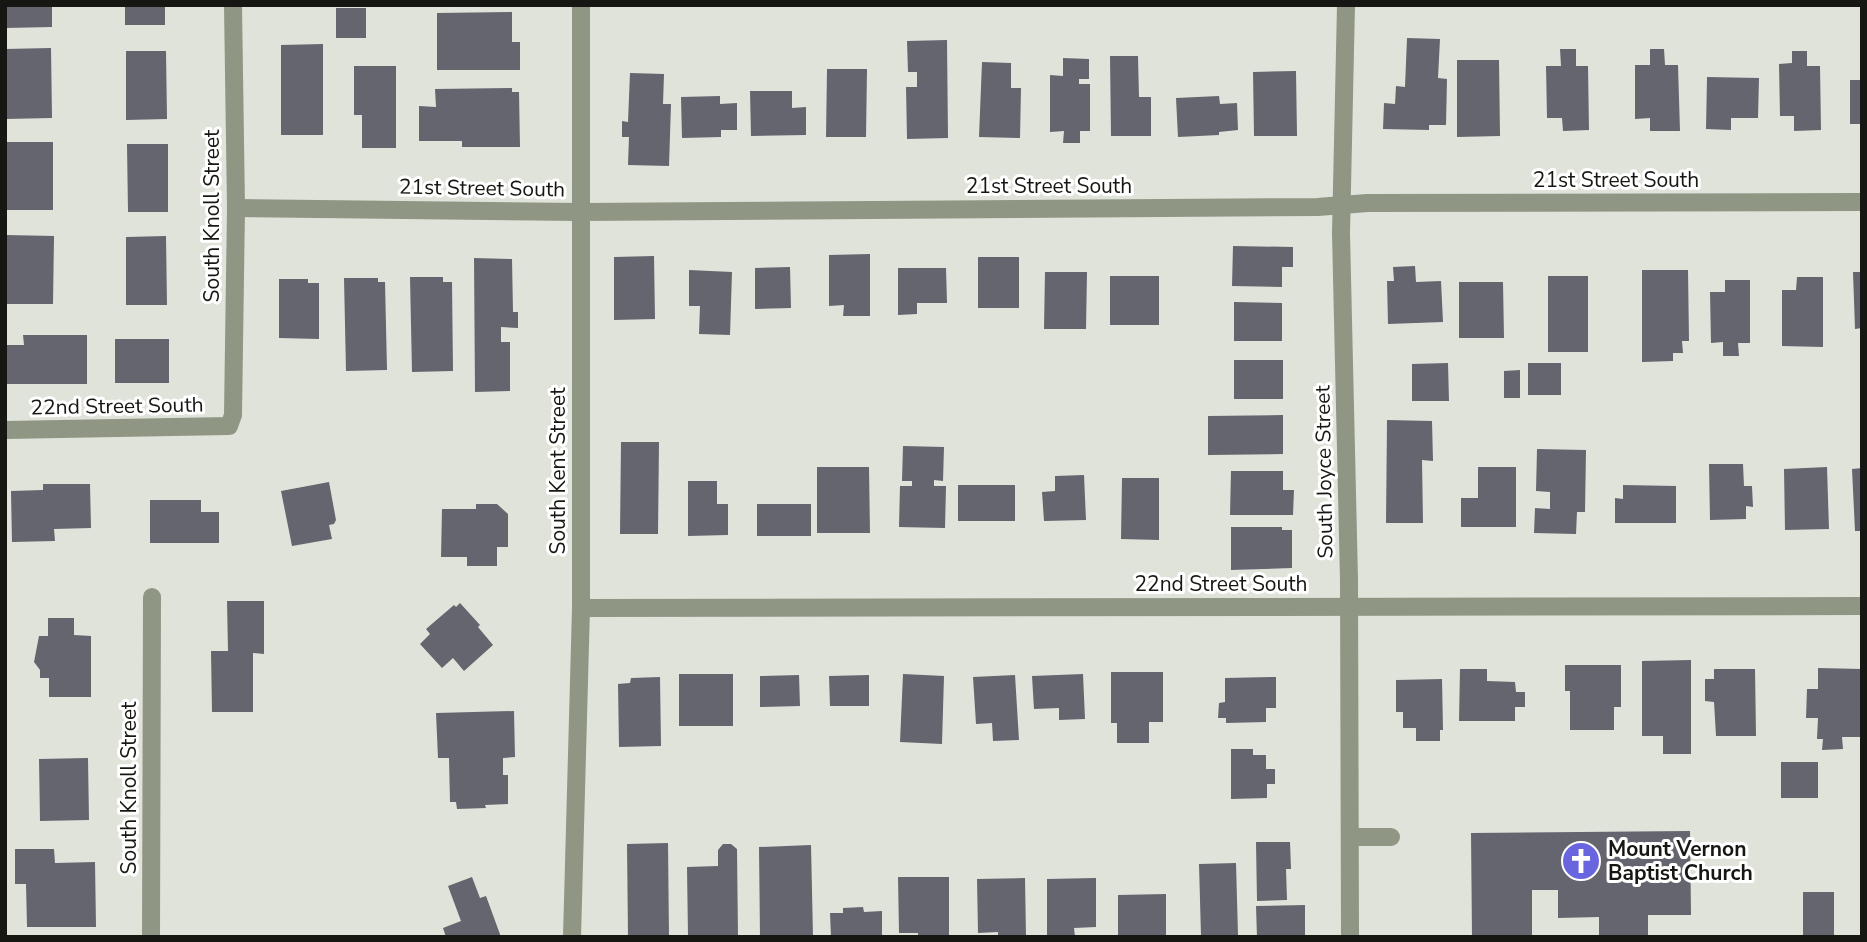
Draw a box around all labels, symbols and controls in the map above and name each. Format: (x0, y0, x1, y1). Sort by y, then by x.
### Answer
street label: South Knoll Street (198, 129, 226, 302)
street label: 21st Street South (1533, 166, 1699, 194)
street label: 21st Street South (966, 172, 1132, 200)
street label: 21st Street South (399, 173, 565, 203)
street label: South Joyce Street (1308, 384, 1340, 559)
street label: South Kent Street (544, 387, 572, 555)
street label: 22nd Street South (30, 390, 204, 422)
street label: 22nd Street South (1134, 570, 1308, 598)
street label: South Knoll Street (115, 701, 143, 874)
place label: Mount Vernon Baptist Church (1608, 835, 1753, 887)
church icon: Mount Vernon Baptist Church (1560, 840, 1602, 882)

